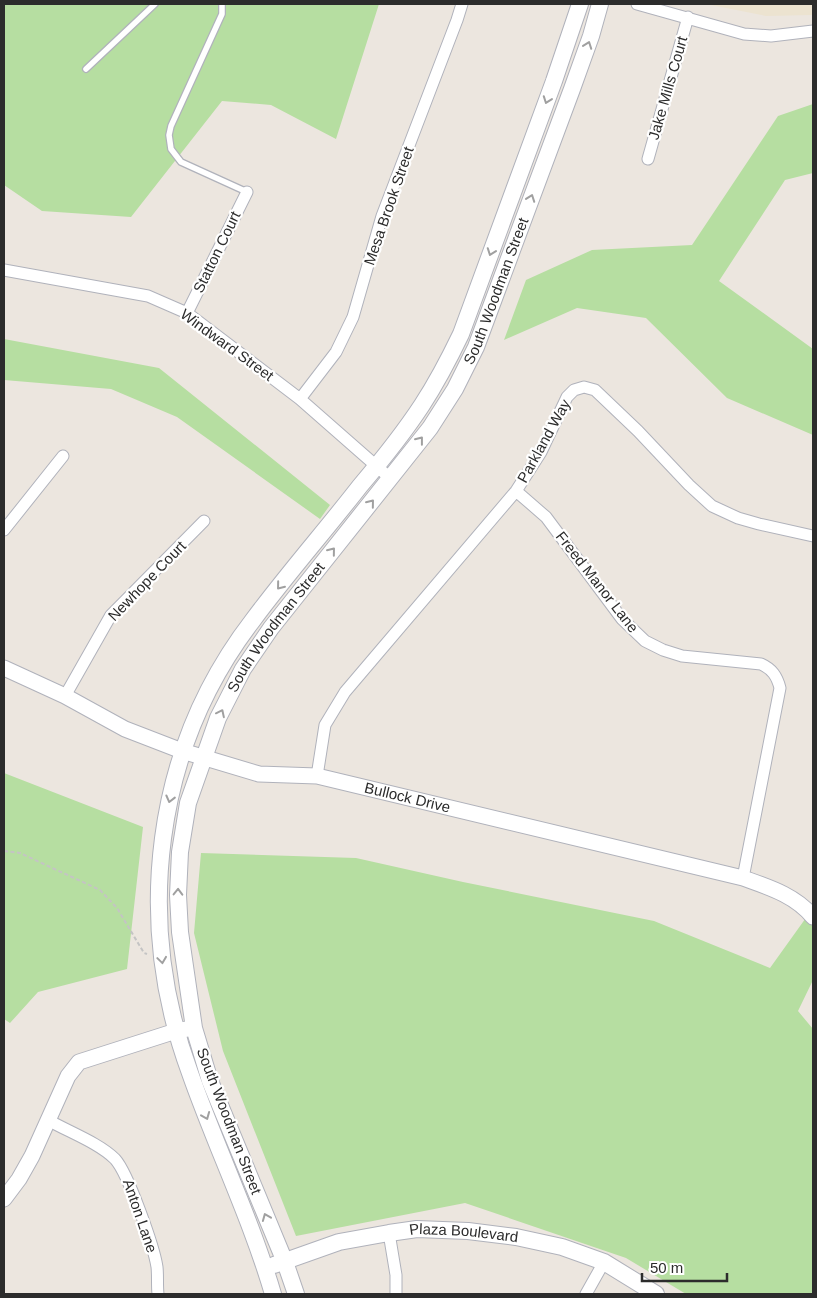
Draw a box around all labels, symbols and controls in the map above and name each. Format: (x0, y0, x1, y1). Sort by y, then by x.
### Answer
street label: Jake Mills Court (645, 33, 691, 141)
one-way arrow (582, 41, 592, 50)
one-way arrow (543, 95, 553, 103)
street label: Mesa Brook Street (360, 144, 417, 267)
one-way arrow (525, 194, 535, 202)
street label: Statton Court (190, 208, 244, 295)
street label: South Woodman Street (460, 214, 532, 367)
one-way arrow (487, 247, 497, 256)
street label: Windward Street (177, 305, 278, 385)
street label: Parkland Way (514, 396, 574, 485)
one-way arrow (415, 436, 424, 445)
one-way arrow (365, 500, 373, 509)
street label: Freed Manor Lane (553, 528, 642, 636)
street label: Newhope Court (104, 537, 190, 624)
one-way arrow (327, 548, 335, 557)
street label: South Woodman Street (224, 558, 328, 695)
one-way arrow (278, 580, 286, 589)
one-way arrow (214, 709, 225, 718)
street label: Bullock Drive (363, 779, 452, 816)
one-way arrow (165, 794, 176, 803)
one-way arrow (173, 888, 183, 896)
one-way arrow (157, 955, 167, 964)
street label: South Woodman Street (194, 1045, 266, 1197)
one-way arrow (200, 1111, 211, 1120)
street label: Anton Lane (120, 1177, 161, 1255)
one-way arrow (262, 1213, 272, 1221)
street label: Plaza Boulevard (408, 1220, 519, 1245)
scale bar (642, 1250, 727, 1282)
text: 50 m (650, 1259, 683, 1276)

